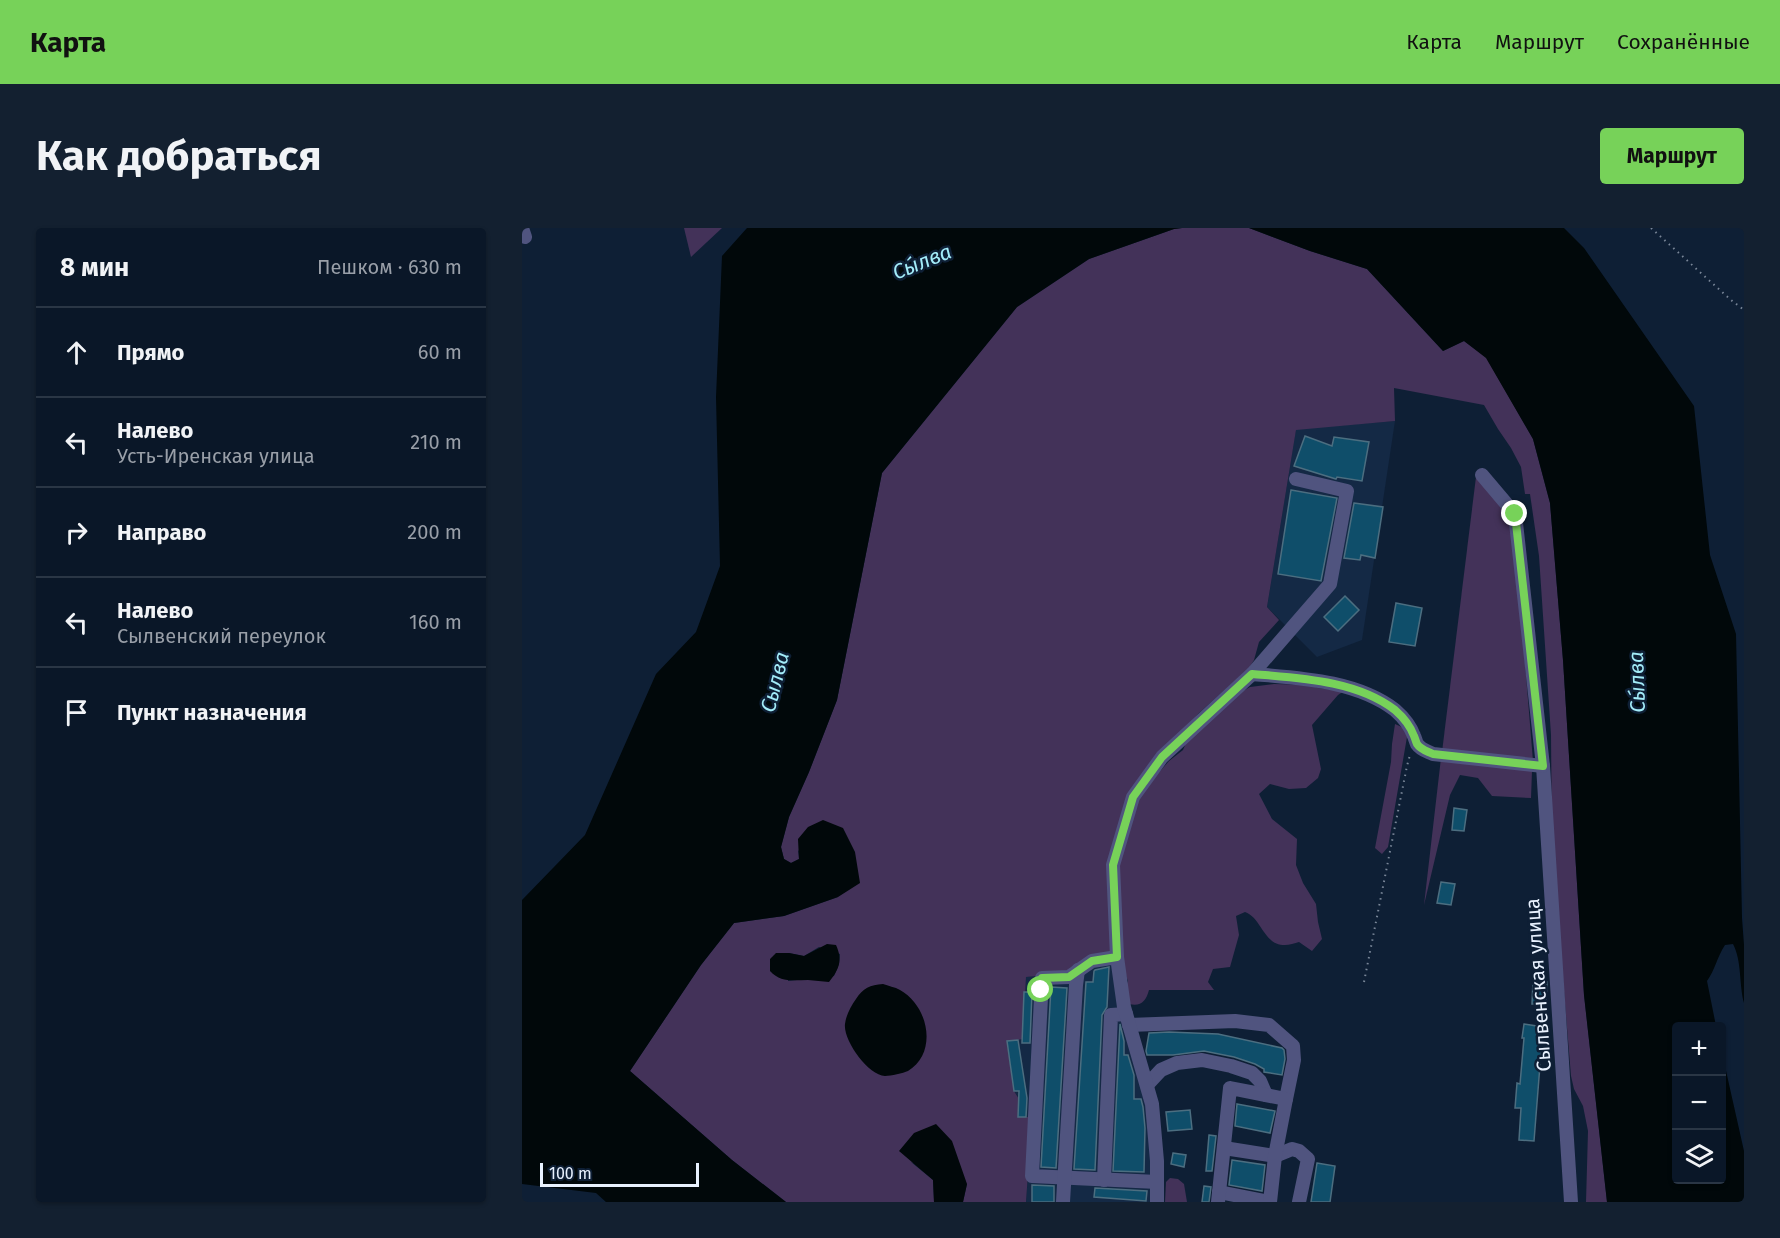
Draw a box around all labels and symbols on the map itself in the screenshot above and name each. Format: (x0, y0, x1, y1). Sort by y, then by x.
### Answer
water label: Сы́лва (889, 238, 955, 286)
route end (1501, 500, 1527, 526)
water label: Сылва (755, 649, 795, 715)
water label: Сы́лва (1623, 651, 1651, 713)
street label: Сылвенская улица (1520, 898, 1556, 1072)
route start (1027, 976, 1053, 1002)
scale bar (540, 1160, 699, 1188)

